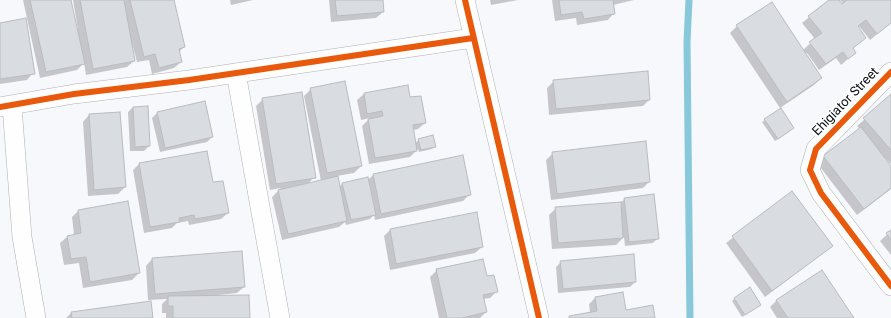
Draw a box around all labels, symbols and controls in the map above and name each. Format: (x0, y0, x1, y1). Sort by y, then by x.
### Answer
street label: Ehigiator Street (810, 65, 882, 139)

